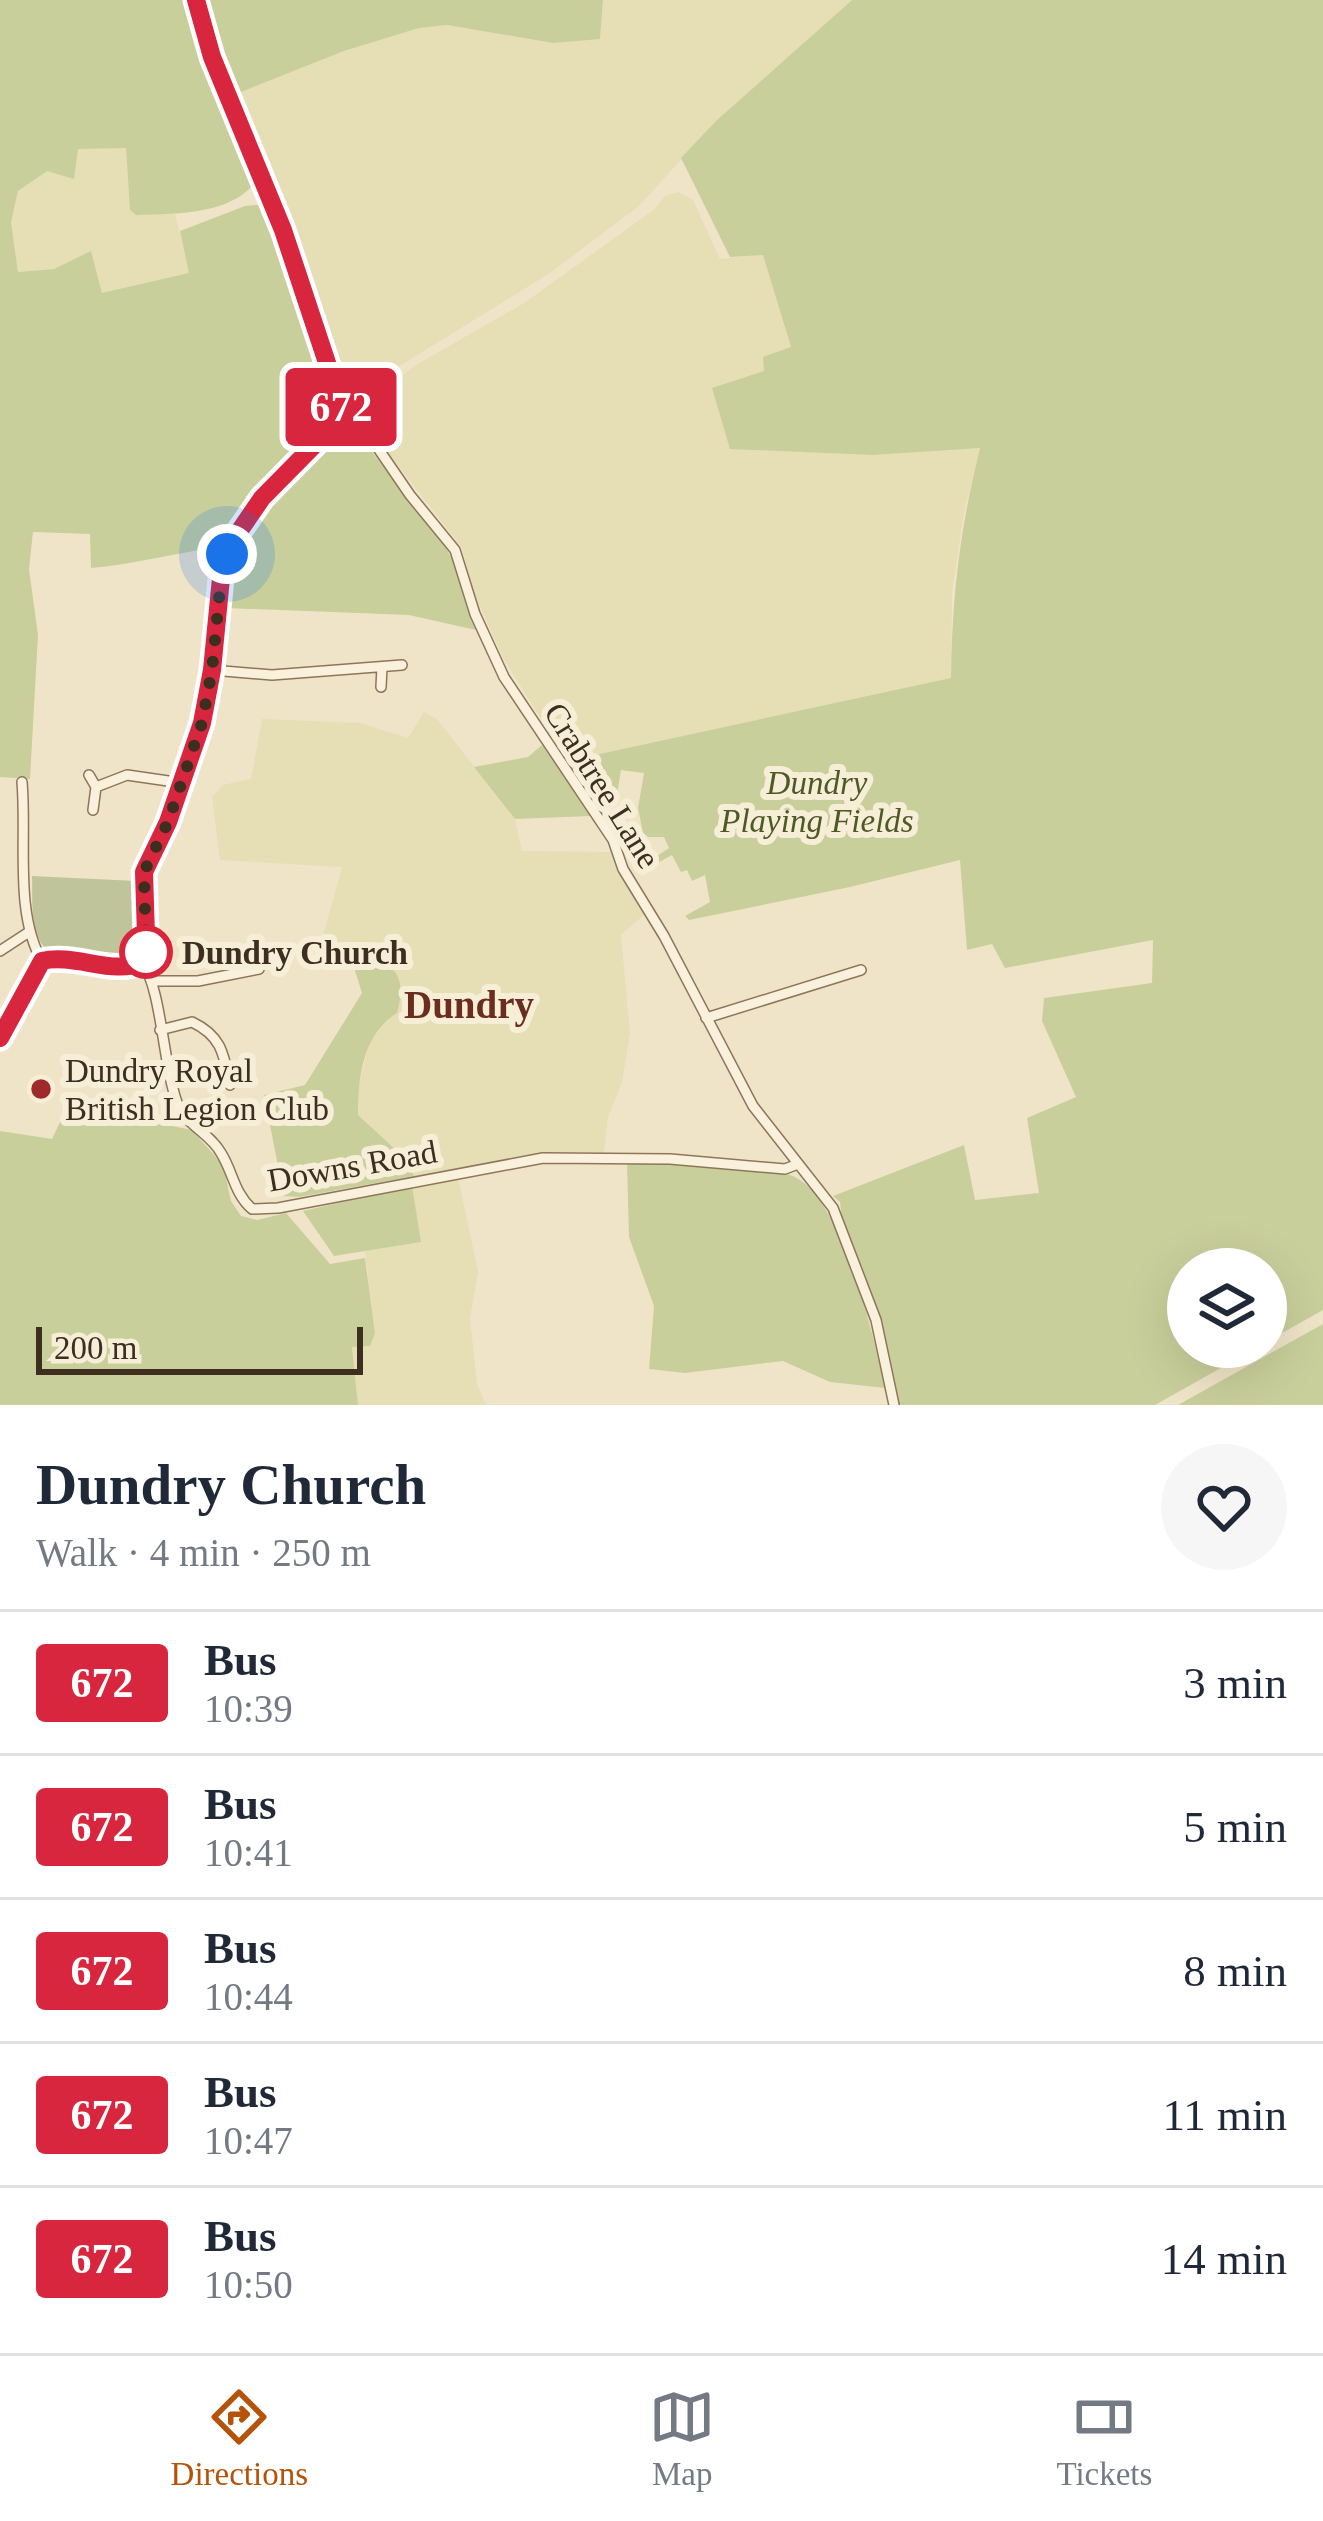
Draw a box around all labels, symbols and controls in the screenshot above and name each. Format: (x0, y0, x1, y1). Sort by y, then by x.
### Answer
line badge: 672 (272, 368, 410, 446)
text: 672 (310, 384, 373, 430)
your location (197, 524, 257, 584)
street label: Crabtree Lane (537, 696, 667, 875)
park label: Dundry Playing Fields (719, 765, 914, 839)
marker: Dundry Church (121, 927, 171, 977)
place label: Dundry Church (182, 935, 408, 971)
district label: Dundry (404, 983, 535, 1027)
place label: Dundry Royal British Legion Club (65, 1053, 329, 1127)
marker: Dundry Royal British Legion Club (28, 1076, 54, 1102)
street label: Downs Road (265, 1133, 440, 1199)
map controls (1167, 1248, 1287, 1368)
button: layers (1167, 1248, 1287, 1368)
scale bar (36, 1321, 363, 1374)
text: 200 m (54, 1330, 137, 1366)
button: heart (1161, 1444, 1287, 1570)
text: Dundry Church (36, 1453, 426, 1516)
text: Walk · 4 min · 250 m (36, 1531, 371, 1574)
text: Bus (204, 1635, 277, 1685)
text: 3 min (1183, 1658, 1287, 1708)
text: 672 (71, 1660, 134, 1706)
text: 10:39 (204, 1687, 293, 1730)
text: Bus (204, 1779, 277, 1829)
text: 5 min (1183, 1802, 1287, 1852)
text: 672 (71, 1804, 134, 1850)
text: 10:41 (204, 1831, 293, 1874)
text: Bus (204, 1923, 277, 1973)
text: 8 min (1183, 1946, 1287, 1996)
text: 672 (71, 1948, 134, 1994)
text: 10:44 (204, 1975, 293, 2018)
text: Bus (204, 2067, 277, 2117)
text: 11 min (1162, 2090, 1287, 2140)
text: 672 (71, 2092, 134, 2138)
text: 10:47 (204, 2119, 293, 2162)
text: Bus (204, 2211, 277, 2261)
text: 14 min (1161, 2234, 1287, 2284)
text: 672 (71, 2236, 134, 2282)
text: 10:50 (204, 2263, 293, 2306)
tab: Directions (171, 2384, 308, 2493)
tab: Map (649, 2384, 715, 2493)
tab: Tickets (1056, 2384, 1152, 2493)

